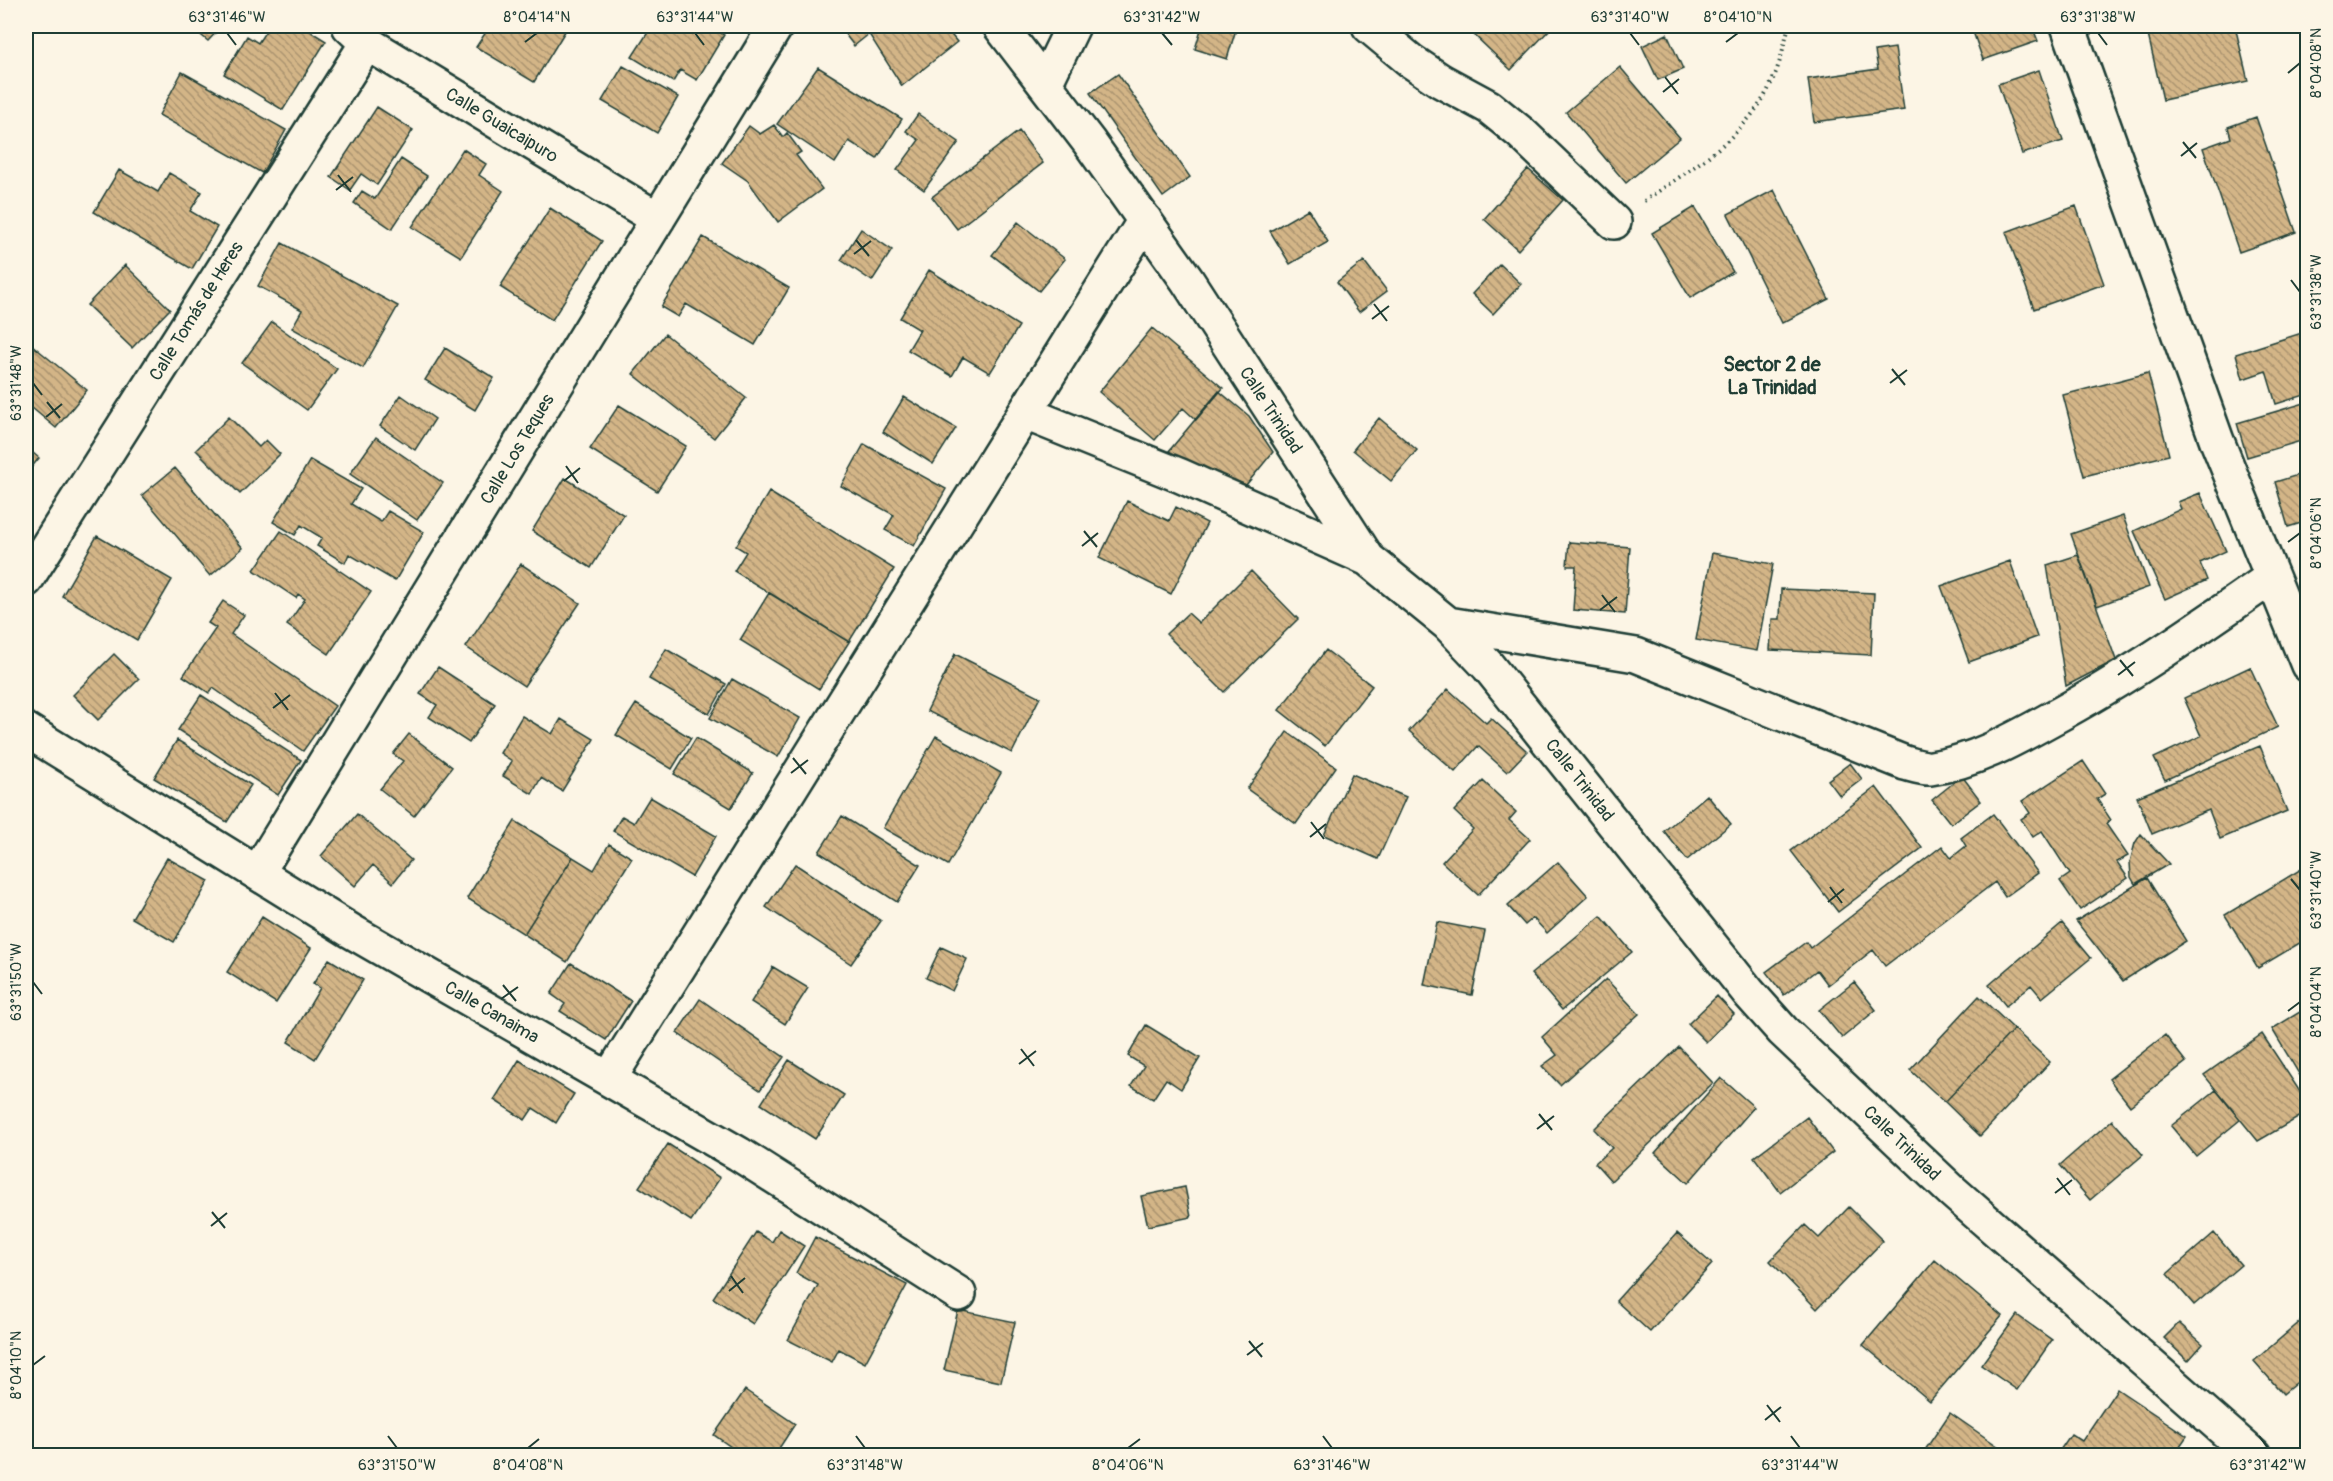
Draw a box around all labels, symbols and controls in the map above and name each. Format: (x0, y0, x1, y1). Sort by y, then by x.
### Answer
text: 63°31'46"W (188, 8, 266, 27)
text: 8°04'14"N (504, 8, 570, 27)
text: 63°31'44"W (656, 8, 734, 27)
text: 63°31'42"W (1124, 8, 1201, 27)
text: 63°31'40"W (1591, 8, 1670, 27)
text: 8°04'10"N (1704, 8, 1772, 27)
text: 63°31'38"W (2060, 8, 2136, 27)
text: 8°04'08"N (2307, 28, 2326, 98)
street label: Calle Guaicaipuro (441, 83, 563, 168)
street label: Calle Tomás de Heres (144, 237, 249, 385)
text: 63°31'38"W (2307, 254, 2326, 330)
text: 63°31'48"W (7, 345, 26, 421)
district label: Sector 2 de La Trinidad (1723, 352, 1822, 400)
street label: Calle Trinidad (1234, 362, 1307, 458)
street label: Calle Los Teques (475, 390, 559, 509)
text: 8°04'06"N (2307, 497, 2326, 569)
street label: Calle Trinidad (1540, 734, 1619, 826)
text: 63°31'40"W (2307, 850, 2326, 929)
text: 63°31'50"W (7, 943, 26, 1021)
text: 8°04'04"N (2307, 966, 2326, 1038)
street label: Calle Canaima (440, 976, 543, 1049)
street label: Calle Trinidad (1858, 1101, 1945, 1186)
text: 8°04'10"N (7, 1331, 26, 1399)
text: 63°31'50"W (358, 1456, 436, 1475)
text: 8°04'08"N (493, 1456, 563, 1475)
text: 63°31'48"W (827, 1456, 903, 1475)
text: 8°04'06"N (1092, 1456, 1164, 1475)
text: 63°31'46"W (1293, 1456, 1371, 1475)
text: 63°31'44"W (1761, 1456, 1839, 1475)
text: 63°31'42"W (2230, 1456, 2307, 1475)

